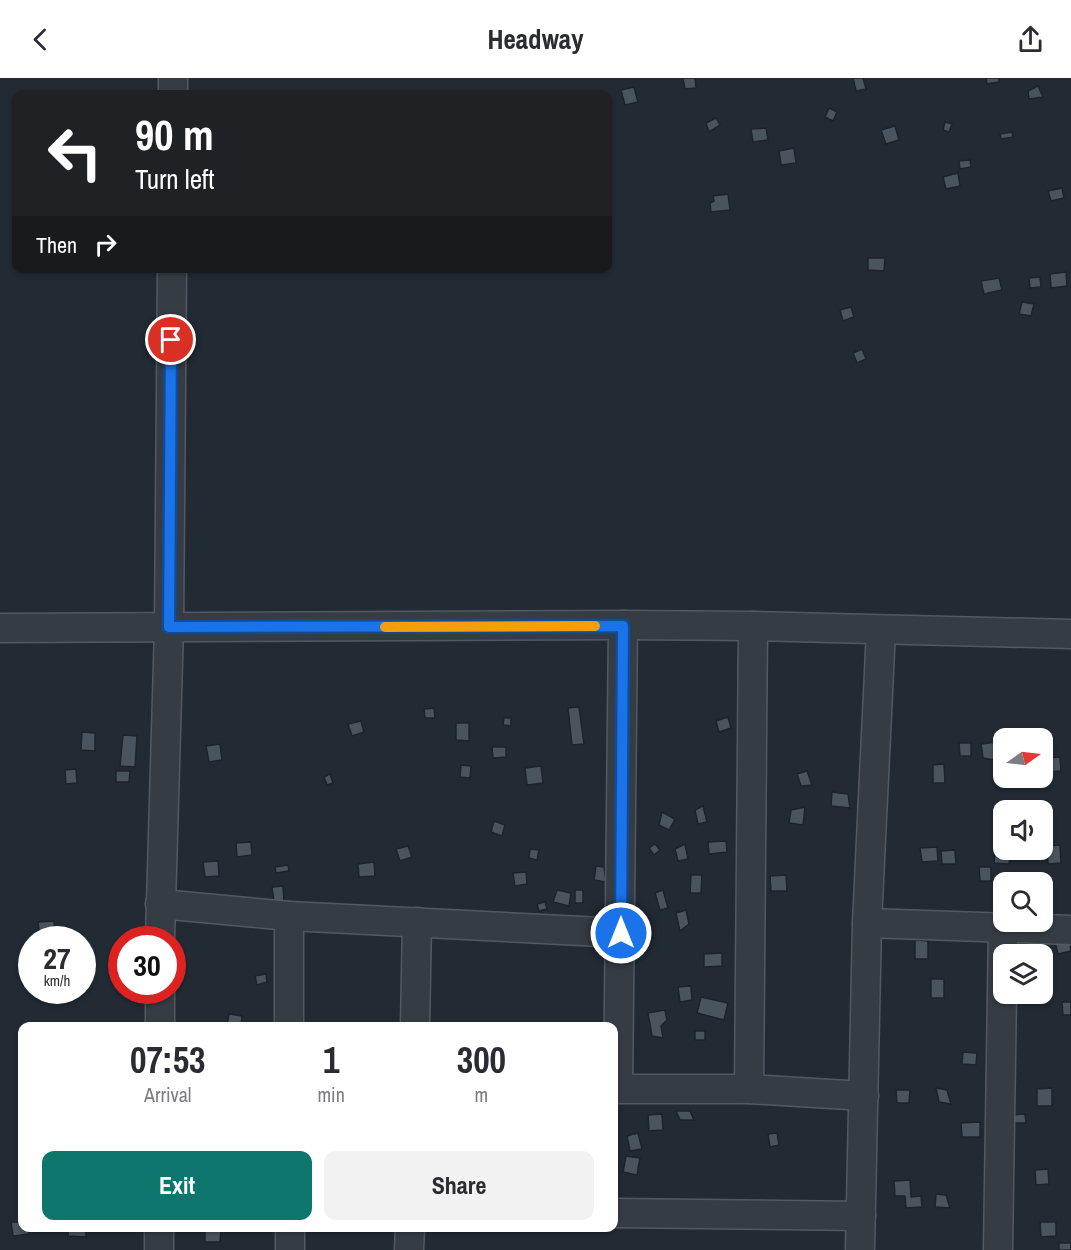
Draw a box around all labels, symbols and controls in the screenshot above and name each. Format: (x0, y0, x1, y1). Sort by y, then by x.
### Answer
text: Headway (488, 21, 584, 57)
icon: back (24, 23, 57, 56)
icon: share (1014, 23, 1047, 56)
text: 90 m (135, 107, 214, 163)
icon: left (36, 114, 114, 192)
text: Turn left (135, 161, 214, 197)
icon: right (89, 228, 122, 261)
text: Then (36, 230, 77, 260)
pin (145, 314, 196, 365)
icon: arrive (154, 323, 187, 356)
north arrow (993, 728, 1053, 788)
map controls (993, 728, 1053, 1004)
button: sound (993, 800, 1053, 860)
button: search (993, 872, 1053, 932)
position arrow (589, 901, 653, 965)
speed limit sign: 30 (108, 926, 186, 1004)
text: 27 (43, 938, 71, 978)
button: layers (993, 944, 1053, 1004)
text: km/h (44, 970, 70, 991)
text: 07:53 (130, 1036, 205, 1084)
text: 1 (323, 1036, 339, 1084)
text: 300 (457, 1036, 506, 1084)
text: Arrival (144, 1081, 191, 1108)
text: min (317, 1081, 345, 1108)
text: m (475, 1081, 488, 1108)
button: Exit (42, 1151, 312, 1220)
button: Share (324, 1151, 594, 1220)

